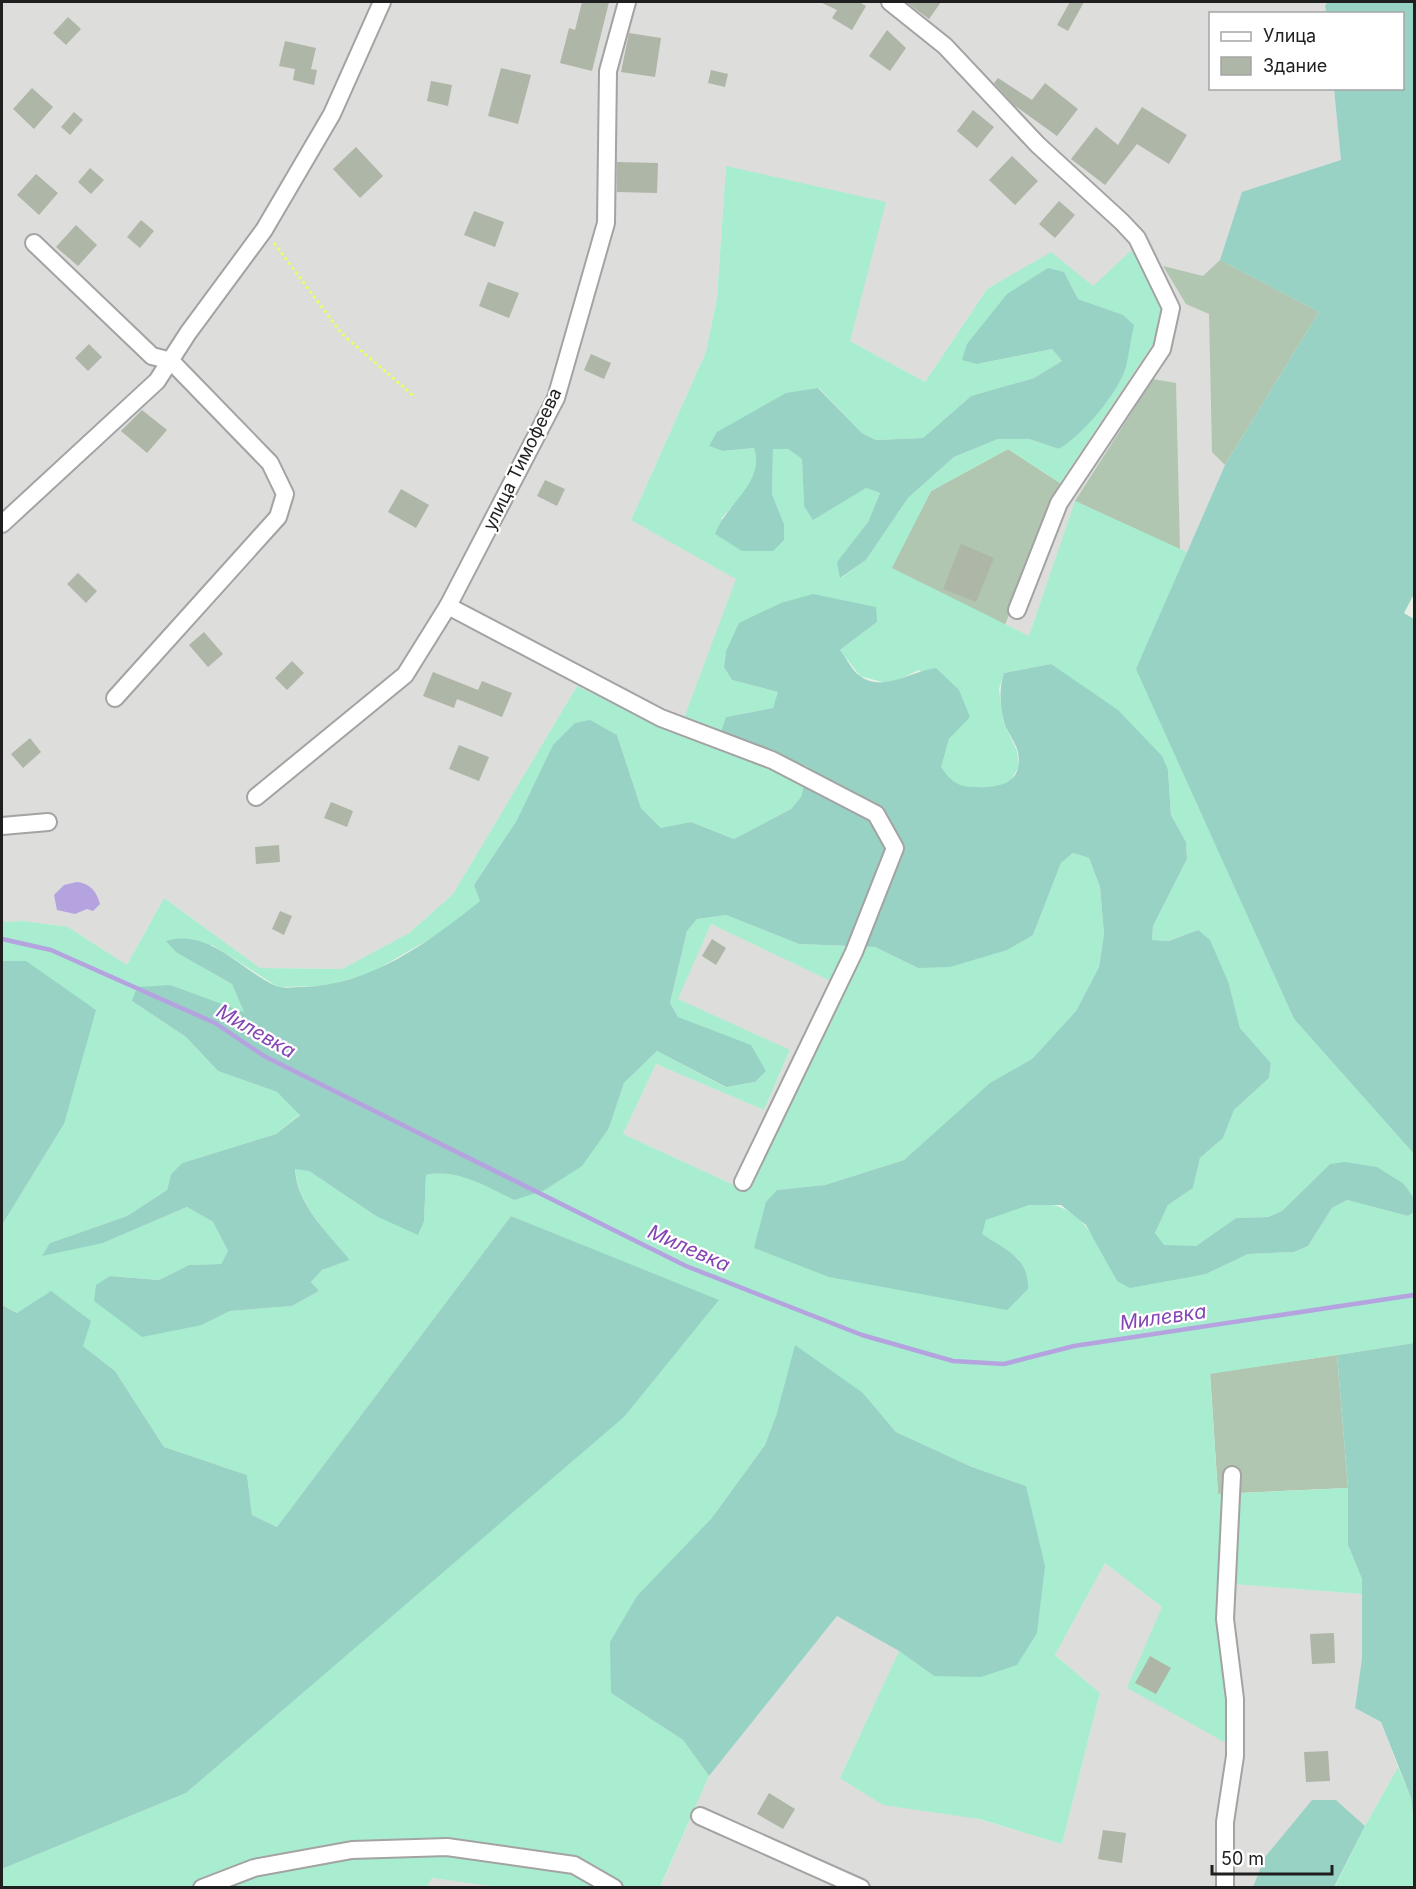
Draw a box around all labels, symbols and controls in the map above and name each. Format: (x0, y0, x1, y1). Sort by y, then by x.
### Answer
legend (1209, 12, 1404, 90)
text: Улица (1263, 25, 1316, 46)
text: Здание (1263, 55, 1327, 76)
street label: улица Тимофеева (478, 384, 566, 534)
water label: Милевка (212, 999, 300, 1063)
water label: Милевка (644, 1219, 734, 1277)
water label: Милевка (1118, 1299, 1208, 1335)
scale bar (1212, 1838, 1332, 1876)
text: 50 m (1221, 1848, 1264, 1869)

